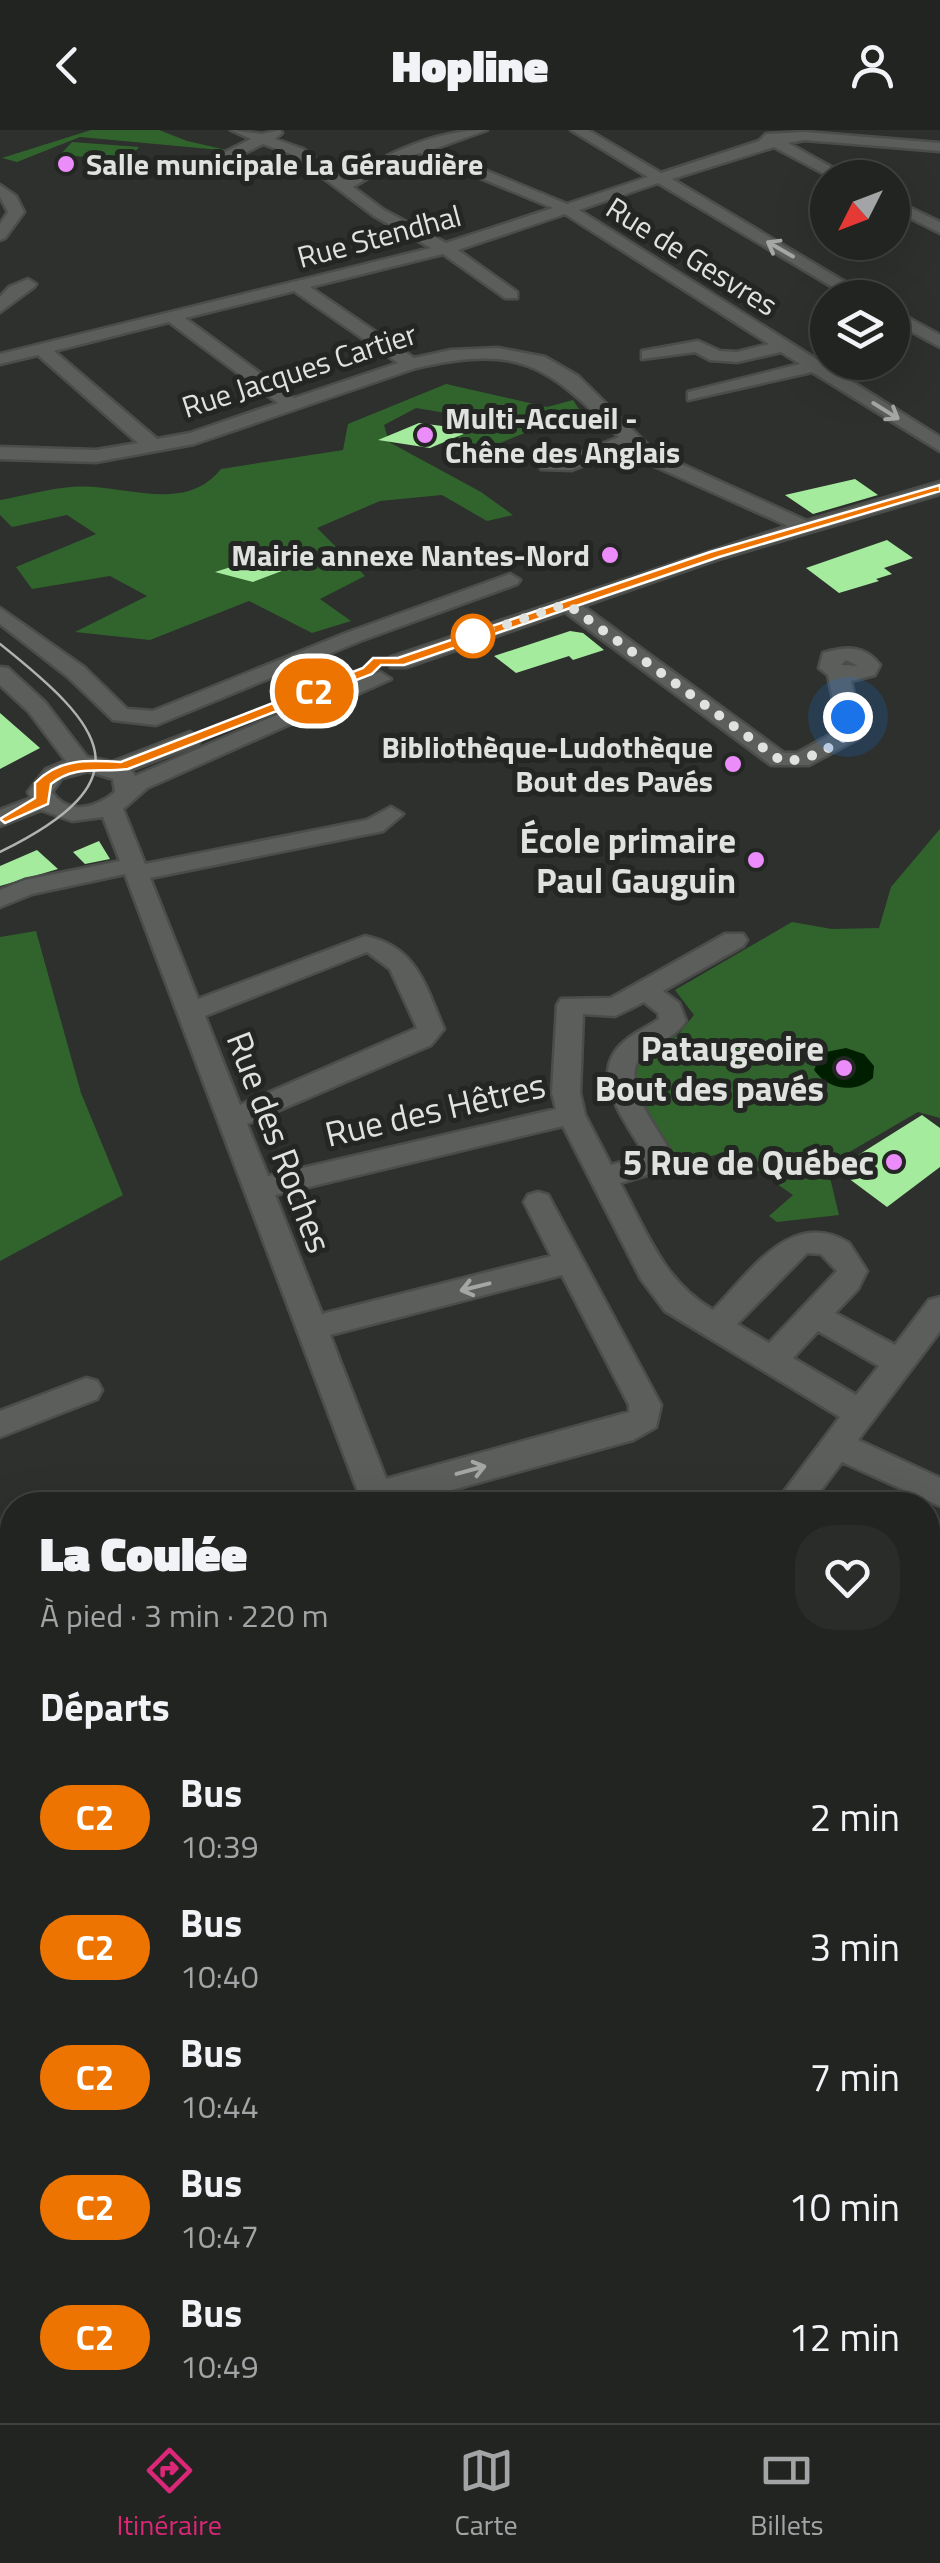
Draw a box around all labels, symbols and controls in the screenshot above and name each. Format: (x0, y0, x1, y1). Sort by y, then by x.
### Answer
text: Hopline (392, 31, 548, 99)
icon: back (40, 38, 95, 93)
icon: person (845, 38, 900, 93)
place label: Salle municipale La Géraudière (86, 141, 483, 187)
marker: Salle municipale La Géraudière (55, 153, 77, 175)
north arrow (810, 160, 910, 260)
map controls (810, 160, 910, 380)
street label: Rue de Gesvres (597, 185, 787, 327)
street label: Rue Stendhal (292, 192, 466, 280)
one-way arrow (766, 238, 795, 258)
button: layers (810, 280, 910, 380)
street label: Rue Jacques Cartier (176, 310, 422, 430)
place label: Multi-Accueil - Chêne des Anglais (445, 395, 680, 475)
one-way arrow (871, 400, 900, 421)
marker: Multi-Accueil - Chêne des Anglais (414, 424, 436, 446)
place label: Mairie annexe Nantes-Nord (231, 532, 590, 578)
marker: Mairie annexe Nantes-Nord (599, 544, 621, 566)
unlabelled marker (452, 615, 494, 657)
line badge: C2 (269, 658, 359, 724)
text: C2 (295, 664, 333, 718)
your location (823, 692, 873, 742)
place label: Bibliothèque-Ludothèque Bout des Pavés (381, 724, 713, 804)
marker: Bibliothèque-Ludothèque Bout des Pavés (722, 753, 744, 775)
place label: École primaire Paul Gauguin (519, 813, 736, 907)
marker: École primaire Paul Gauguin (745, 849, 767, 871)
place label: Pataugeoire Bout des pavés (595, 1021, 824, 1115)
street label: Rue des Roches (213, 1023, 347, 1261)
street label: Rue des Hêtres (319, 1057, 551, 1161)
marker: Pataugeoire Bout des pavés (833, 1057, 855, 1079)
place label: 5 Rue de Québec (623, 1135, 874, 1189)
marker: 5 Rue de Québec (883, 1151, 905, 1173)
one-way arrow (460, 1278, 491, 1297)
one-way arrow (455, 1460, 486, 1479)
text: La Coulée (40, 1517, 247, 1590)
button: heart (795, 1525, 900, 1630)
text: À pied · 3 min · 220 m (40, 1591, 329, 1639)
text: Départs (40, 1678, 170, 1736)
text: Bus (180, 1764, 242, 1822)
text: 2 min (810, 1788, 900, 1846)
text: C2 (76, 1790, 114, 1844)
text: 10:39 (180, 1822, 259, 1870)
text: Bus (180, 1894, 242, 1952)
text: 3 min (810, 1918, 900, 1976)
text: C2 (76, 1920, 114, 1974)
text: 10:40 (180, 1952, 259, 2000)
text: Bus (180, 2024, 242, 2082)
text: 7 min (810, 2048, 900, 2106)
text: C2 (76, 2050, 114, 2104)
text: 10:44 (180, 2082, 259, 2130)
text: Bus (180, 2154, 242, 2212)
text: 10 min (789, 2178, 900, 2236)
text: C2 (76, 2180, 114, 2234)
text: 10:47 (180, 2212, 259, 2260)
text: Bus (180, 2284, 242, 2342)
text: 12 min (789, 2308, 900, 2366)
text: C2 (76, 2310, 114, 2364)
text: 10:49 (180, 2342, 259, 2390)
tab: Itinéraire (116, 2443, 222, 2546)
tab: Carte (455, 2443, 518, 2546)
tab: Billets (750, 2443, 824, 2546)

